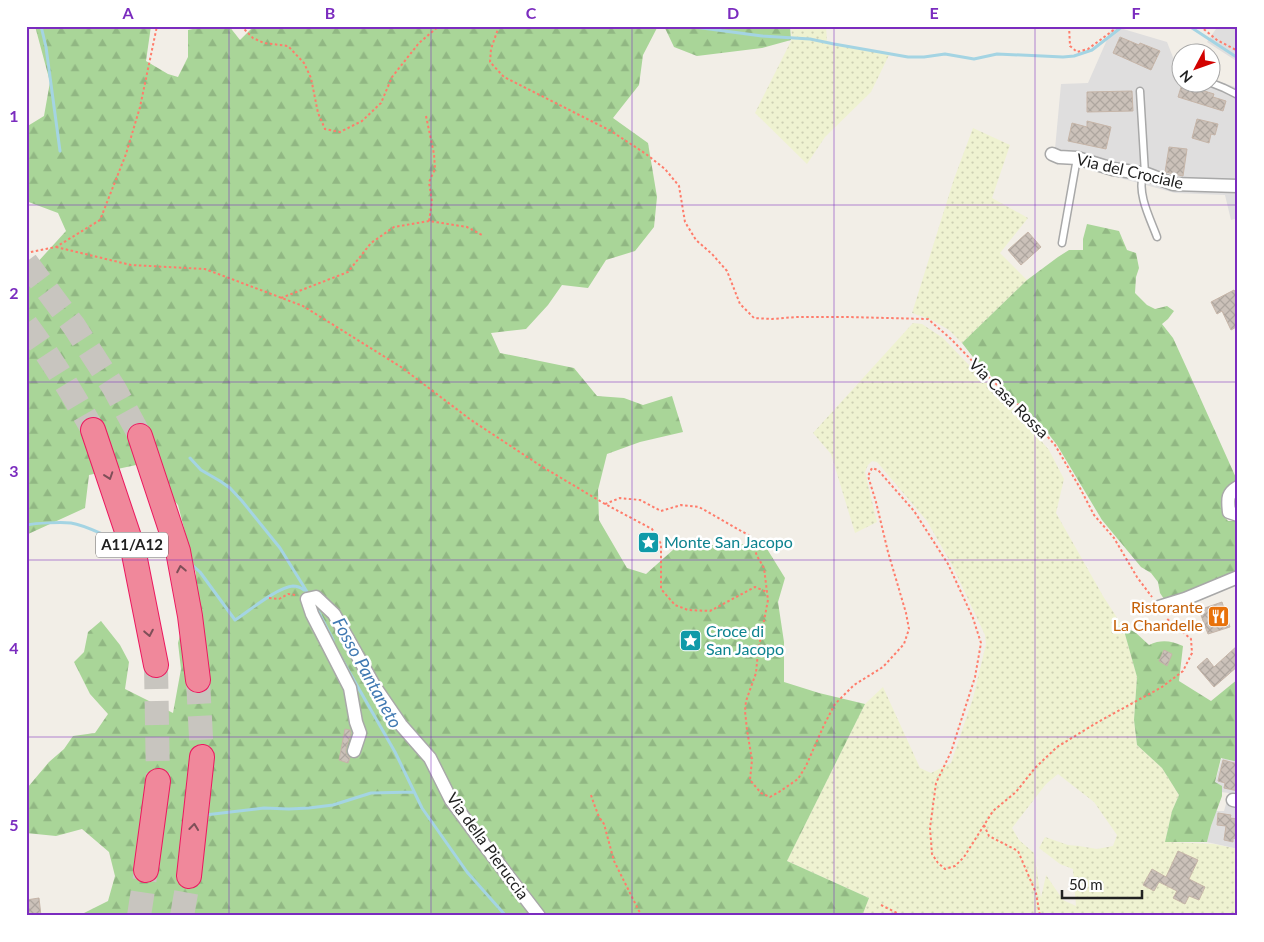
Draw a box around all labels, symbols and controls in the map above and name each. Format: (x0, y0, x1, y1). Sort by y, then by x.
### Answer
text: A (121, 3, 134, 22)
text: B (325, 3, 335, 22)
text: C (526, 3, 537, 22)
text: D (727, 3, 739, 22)
text: E (929, 3, 939, 22)
text: F (1131, 3, 1141, 22)
north arrow (1172, 42, 1222, 92)
text: N (1176, 67, 1196, 87)
text: 1 (9, 106, 19, 125)
street label: Via del Crociale (1075, 149, 1185, 192)
text: 2 (9, 283, 19, 302)
street label: Via Casa Rossa (966, 354, 1053, 441)
text: 3 (9, 461, 19, 480)
one-way arrow (103, 471, 113, 480)
place icon: Monte San Jacopo (636, 530, 660, 554)
road number: A11/A12 (96, 532, 168, 558)
place label: Monte San Jacopo (664, 532, 793, 551)
one-way arrow (177, 564, 187, 573)
place label: Ristorante La Chandelle (1113, 597, 1203, 634)
restaurant icon: Ristorante La Chandelle (1207, 604, 1231, 628)
water label: Fosso Pantaneto (328, 613, 407, 732)
place label: Croce di San Jacopo (706, 621, 784, 658)
place icon: Croce di San Jacopo (678, 628, 702, 652)
one-way arrow (144, 629, 154, 637)
text: 4 (9, 638, 19, 657)
street label: Via della Pieruccia (443, 789, 533, 903)
text: 5 (9, 815, 19, 834)
one-way arrow (188, 823, 199, 831)
scale bar (1062, 867, 1142, 899)
text: 50 m (1069, 875, 1103, 893)

